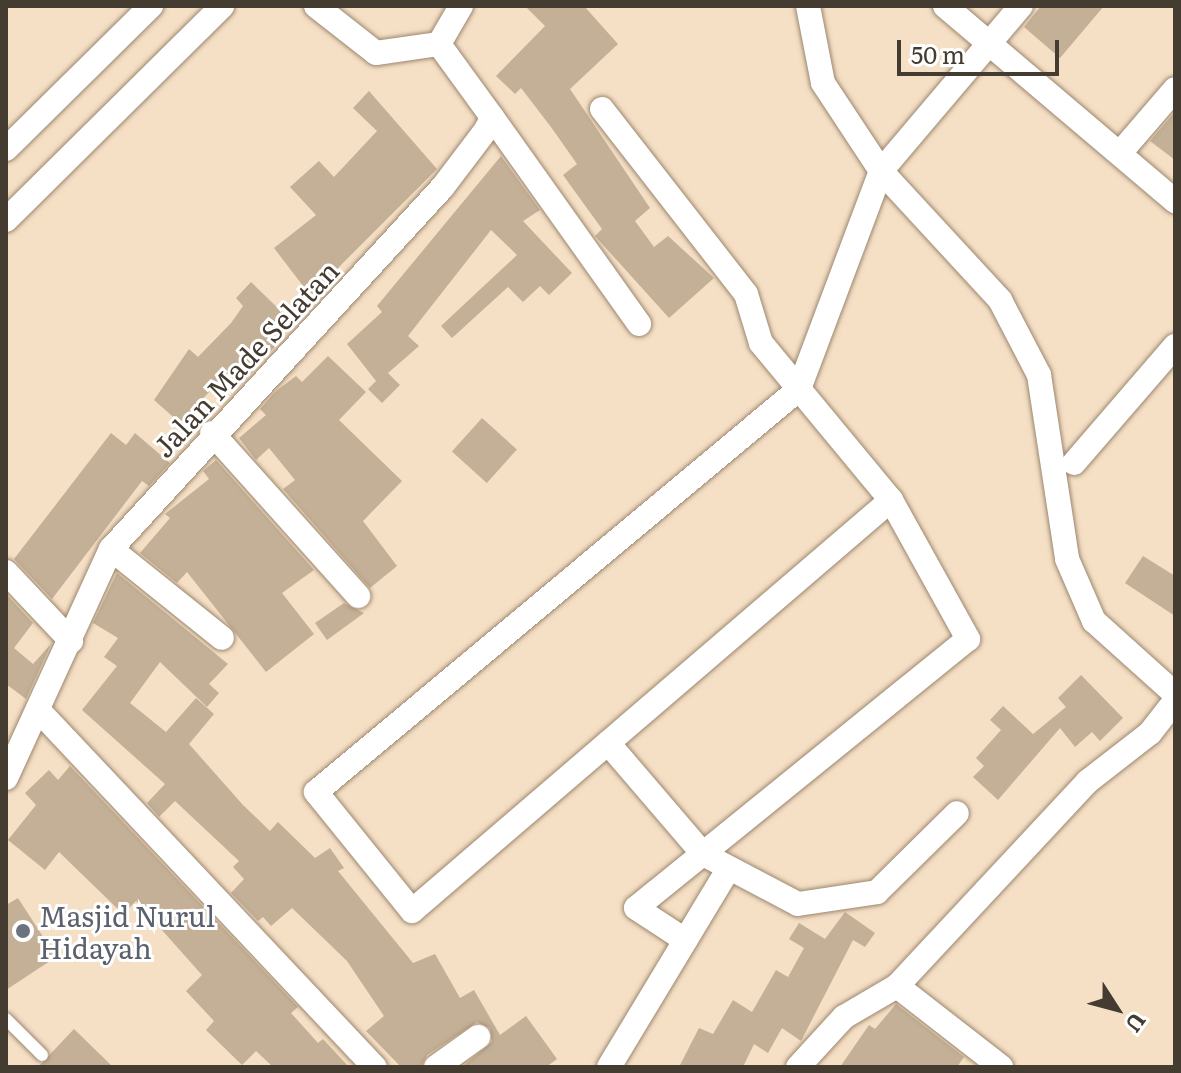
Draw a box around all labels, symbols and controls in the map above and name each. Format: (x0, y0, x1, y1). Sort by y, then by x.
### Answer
scale bar (901, 24, 1063, 74)
text: 50 m (911, 36, 965, 71)
street label: Jalan Made Selatan (145, 253, 345, 463)
place label: Masjid Nurul Hidayah (39, 898, 215, 964)
marker: Masjid Nurul Hidayah (14, 922, 32, 940)
north arrow (1077, 969, 1157, 1049)
text: U (1118, 1007, 1155, 1040)

